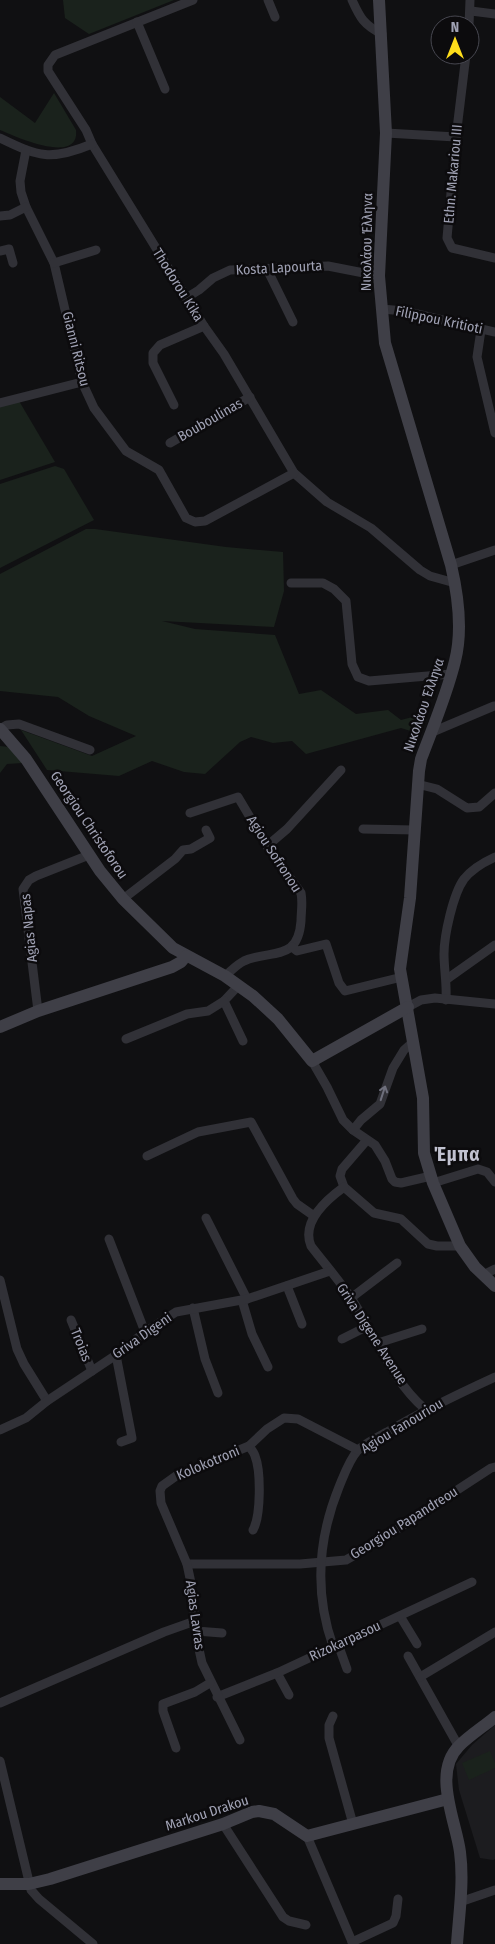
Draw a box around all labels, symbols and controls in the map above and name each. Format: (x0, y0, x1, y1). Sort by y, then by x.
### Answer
north arrow (430, 15, 480, 65)
text: N (451, 19, 459, 36)
street label: Ethn. Makariou III (440, 124, 466, 224)
street label: Νικολάου Έλληνα (358, 193, 376, 291)
street label: Thodorou Kika (149, 245, 207, 325)
street label: Kosta Lapourta (235, 257, 323, 279)
street label: Filippou Kritioti (394, 302, 484, 338)
street label: Gianni Ritsou (59, 310, 93, 388)
street label: Bouboulinas (175, 395, 245, 445)
street label: Νικολάου Έλληνα (400, 656, 448, 754)
street label: Georgiou Christoforou (47, 768, 131, 882)
street label: Agiou Sofronou (243, 812, 305, 896)
street label: Agias Napas (17, 893, 41, 963)
one-way arrow (379, 1086, 389, 1102)
district label: Έμπα (433, 1143, 481, 1166)
street label: Griva Digene Avenue (333, 1280, 411, 1388)
street label: Griva Digeni (109, 1309, 175, 1363)
street label: Troias (67, 1326, 95, 1364)
street label: Agiou Fanouriou (358, 1395, 446, 1457)
street label: Kolokotroni (174, 1442, 242, 1484)
street label: Georgiou Papandreou (347, 1483, 461, 1563)
street label: Agias Lavras (182, 1579, 208, 1651)
street label: Rizokarpasou (307, 1617, 383, 1665)
street label: Markou Drakou (163, 1792, 251, 1834)

